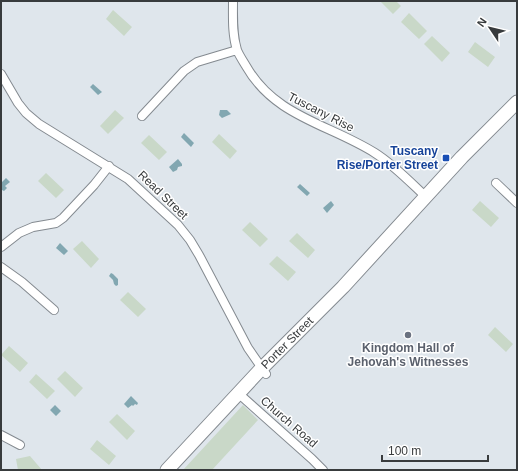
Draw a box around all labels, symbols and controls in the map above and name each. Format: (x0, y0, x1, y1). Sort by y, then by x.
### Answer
north arrow (470, 8, 510, 48)
text: N (475, 16, 489, 29)
street label: Tuscany Rise (286, 89, 357, 135)
place label: Tuscany Rise/Porter Street (337, 144, 438, 172)
marker: Tuscany Rise/Porter Street (441, 153, 451, 163)
street label: Read Street (135, 168, 191, 223)
street label: Porter Street (258, 313, 317, 372)
marker: Kingdom Hall of Jehovah's Witnesses (403, 330, 413, 340)
place label: Kingdom Hall of Jehovah's Witnesses (348, 341, 469, 369)
street label: Church Road (258, 394, 320, 450)
scale bar (382, 437, 488, 463)
text: 100 m (388, 444, 421, 458)

